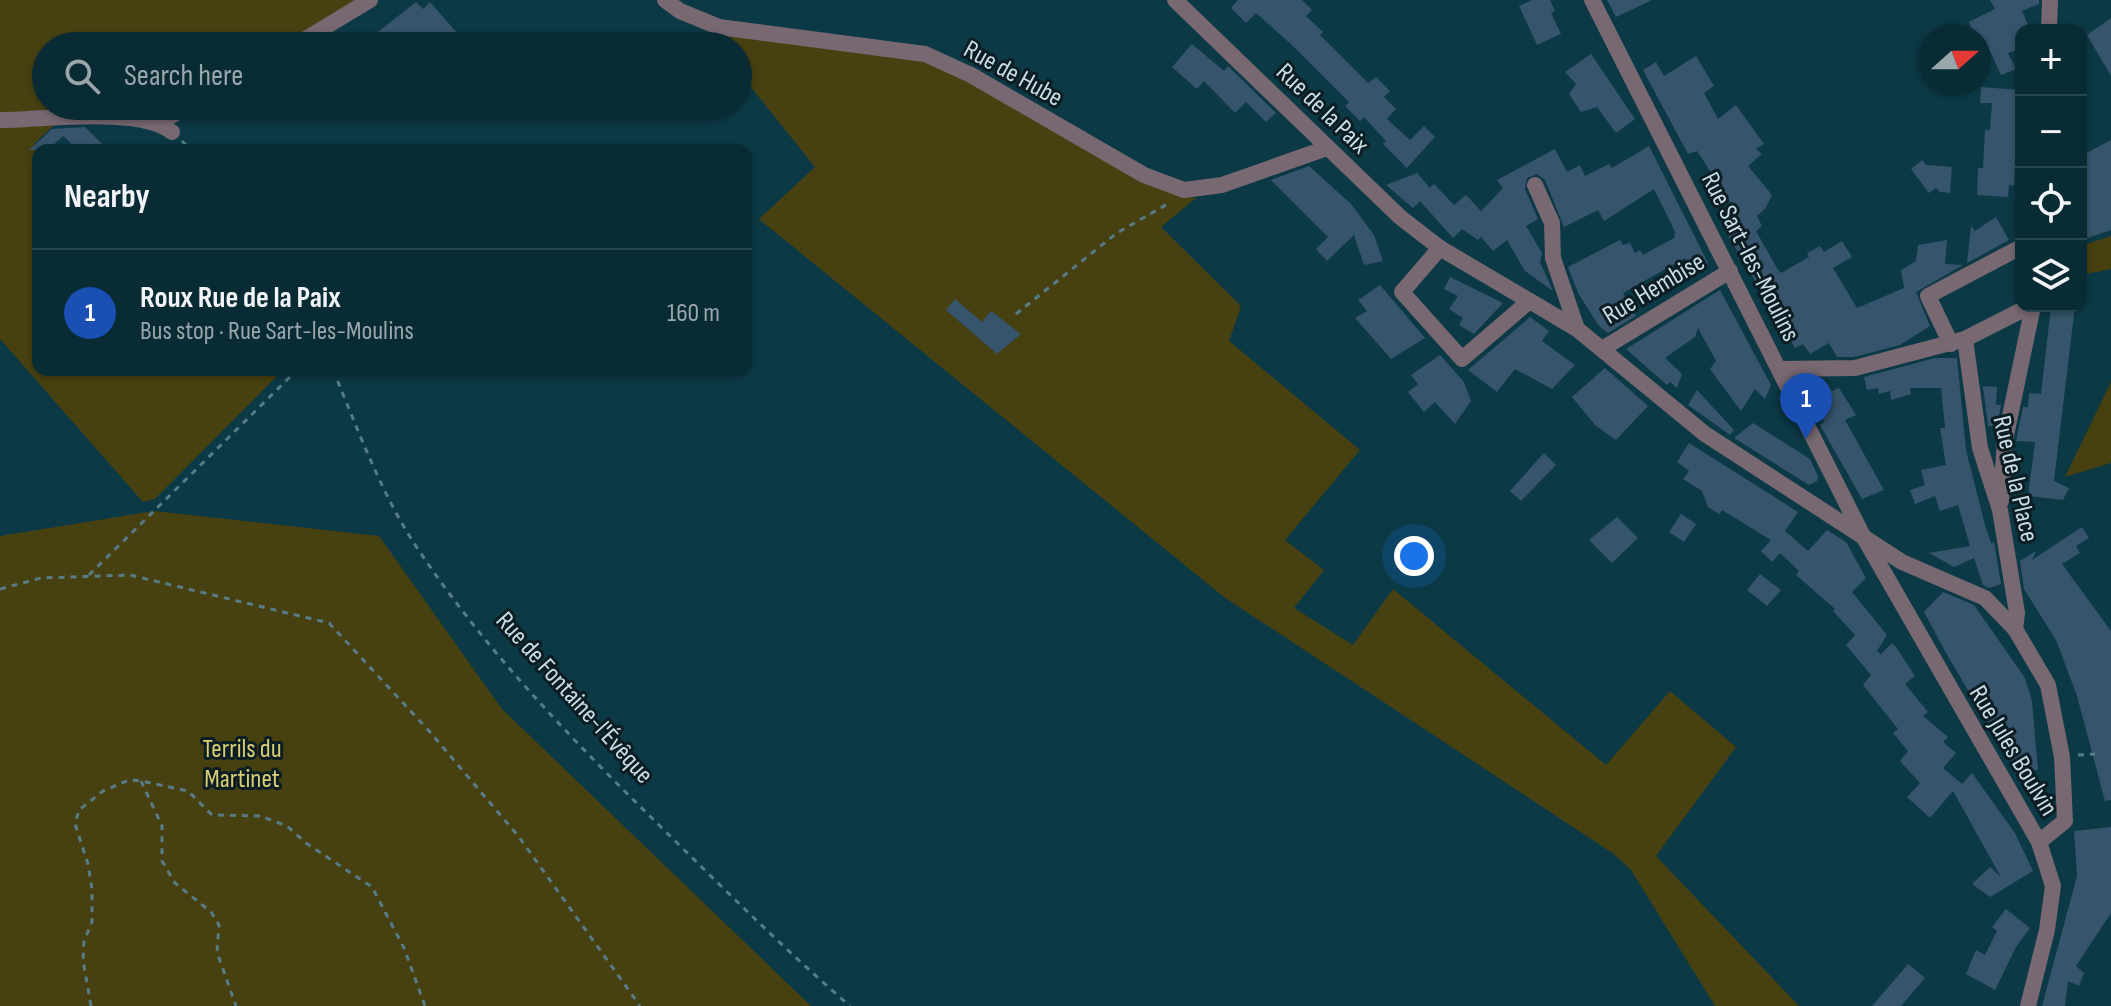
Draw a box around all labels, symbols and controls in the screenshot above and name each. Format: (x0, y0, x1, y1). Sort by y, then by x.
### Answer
north arrow (1919, 24, 1991, 96)
map controls (2015, 24, 2087, 312)
button: + (2015, 24, 2087, 96)
search box (32, 32, 752, 120)
street label: Rue de Hube (958, 34, 1068, 114)
icon: search (60, 54, 104, 98)
street label: Rue de la Paix (1269, 57, 1375, 161)
text: Search here (124, 58, 243, 94)
button: − (2015, 96, 2087, 168)
street label: Rue Sart-les-Moulins (1694, 167, 1806, 347)
button: locate (2015, 168, 2087, 240)
text: Nearby (64, 176, 150, 217)
button: layers (2015, 240, 2087, 312)
street label: Rue Hembise (1597, 247, 1711, 331)
text: Roux Rue de la Paix (140, 280, 341, 316)
text: 1 (85, 298, 95, 329)
text: 160 m (667, 298, 720, 329)
text: Bus stop · Rue Sart-les-Moulins (140, 316, 414, 347)
pin: 1 (1780, 373, 1832, 439)
street label: Rue de la Place (1985, 413, 2045, 545)
your location (1394, 536, 1434, 576)
street label: Rue de Fontaine-l'Évêque (489, 606, 659, 790)
street label: Rue Jules Boulvin (1962, 680, 2064, 822)
park label: Terrils du Martinet (202, 734, 282, 795)

